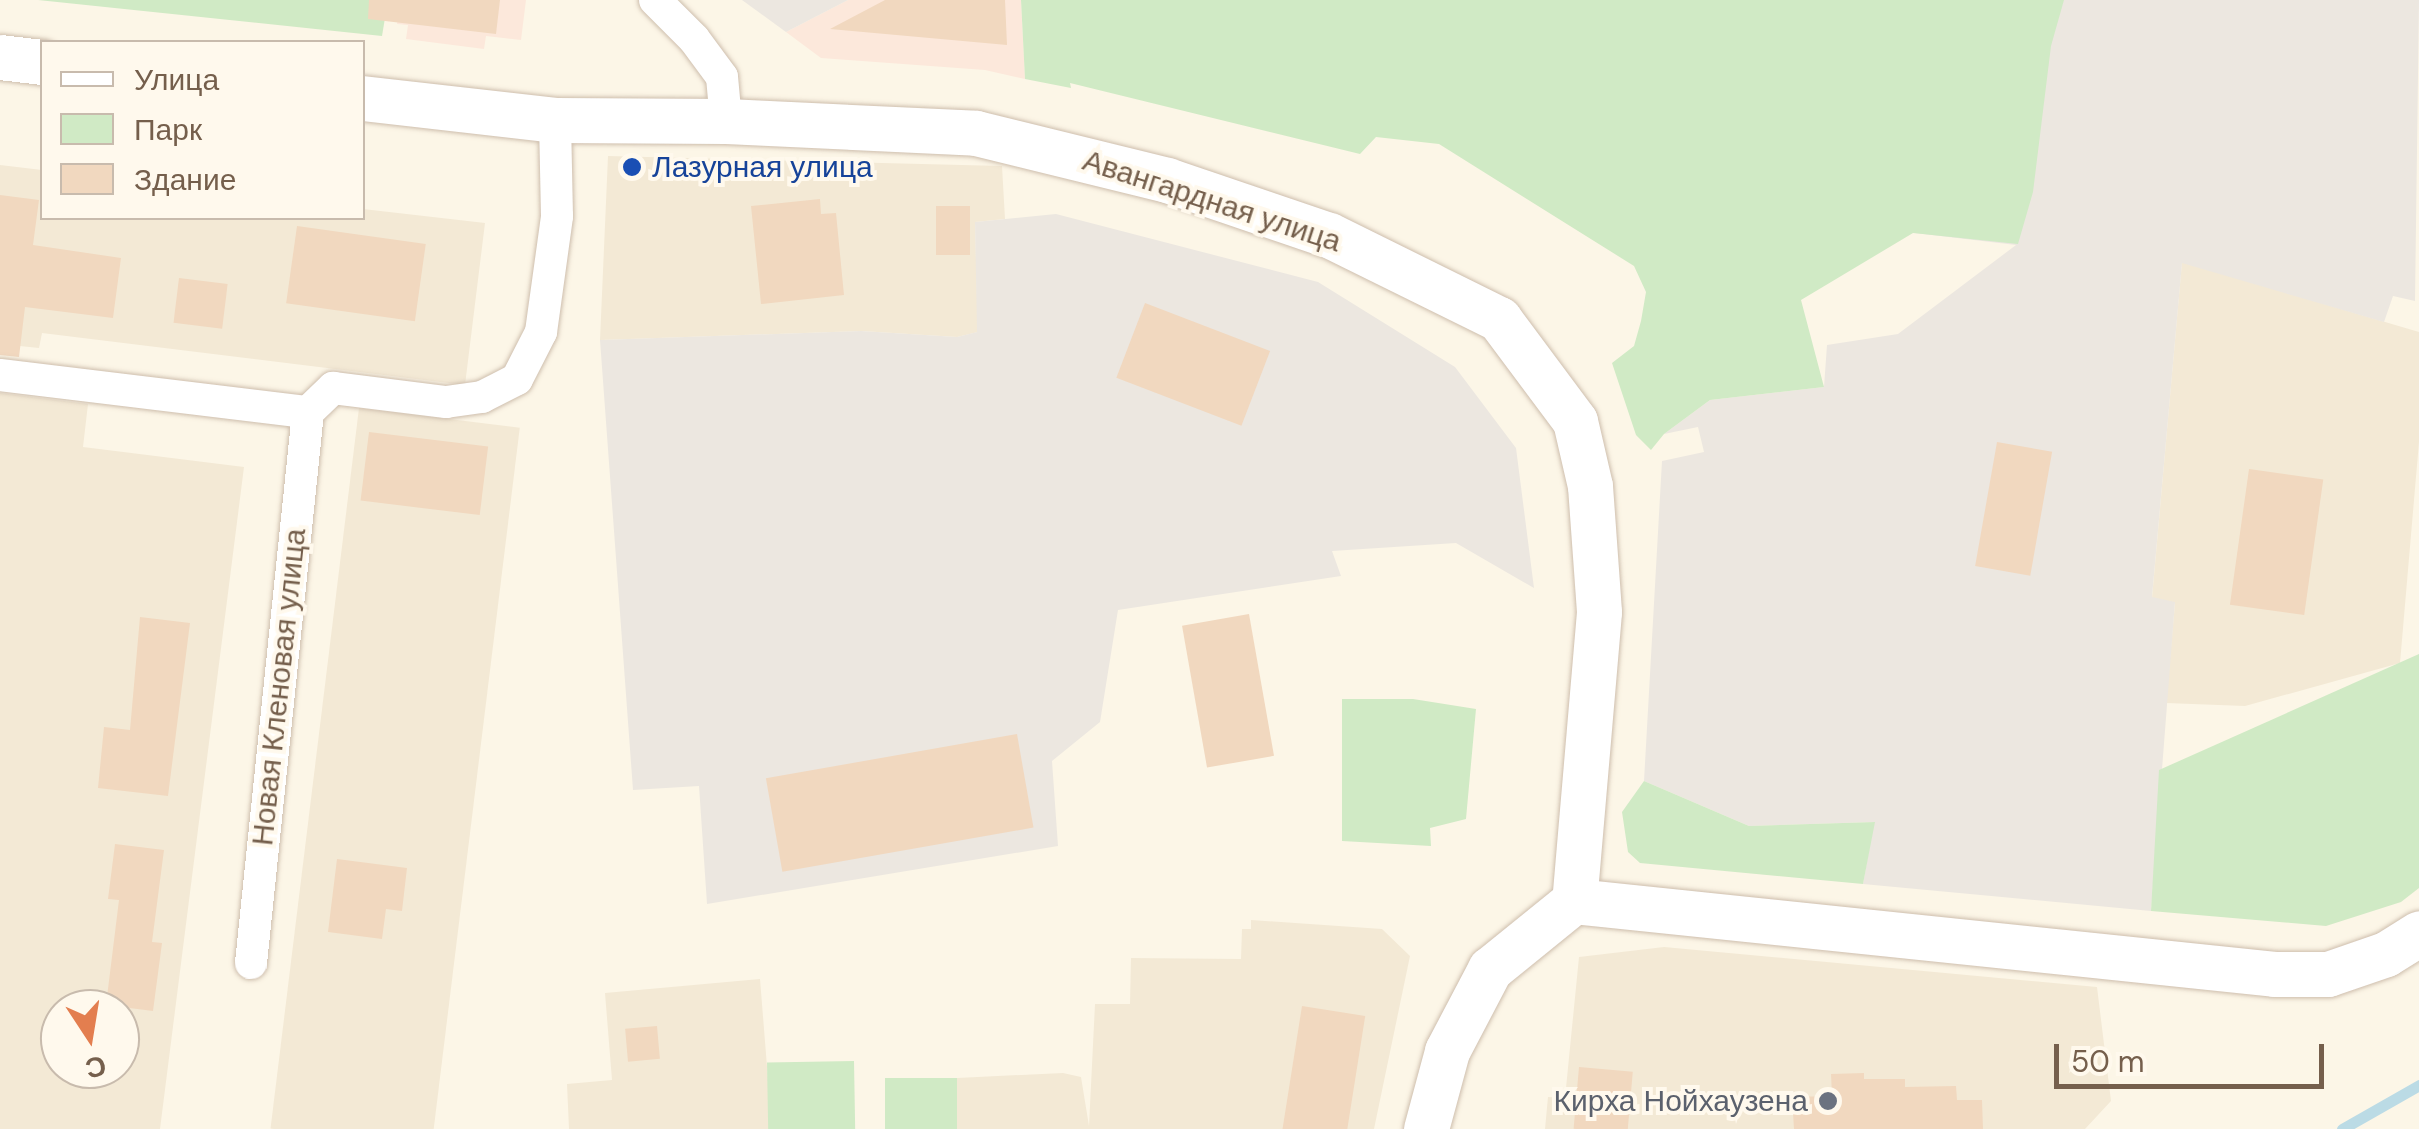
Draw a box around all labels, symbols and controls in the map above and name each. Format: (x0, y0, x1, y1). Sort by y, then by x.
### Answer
legend (40, 40, 365, 220)
text: Улица (134, 60, 219, 99)
text: Парк (134, 110, 202, 149)
street label: Авангардная улица (1078, 142, 1346, 260)
place label: Лазурная улица (652, 149, 873, 185)
marker: Лазурная улица (621, 156, 643, 178)
text: Здание (134, 160, 236, 199)
street label: Новая Кленовая улица (244, 527, 314, 847)
north arrow (40, 989, 140, 1089)
scale bar (2059, 1024, 2329, 1086)
text: 50 m (2071, 1042, 2145, 1081)
text: С (82, 1047, 110, 1087)
place label: Кирха Нойхаузена (1554, 1083, 1808, 1119)
marker: Кирха Нойхаузена (1817, 1090, 1839, 1112)

